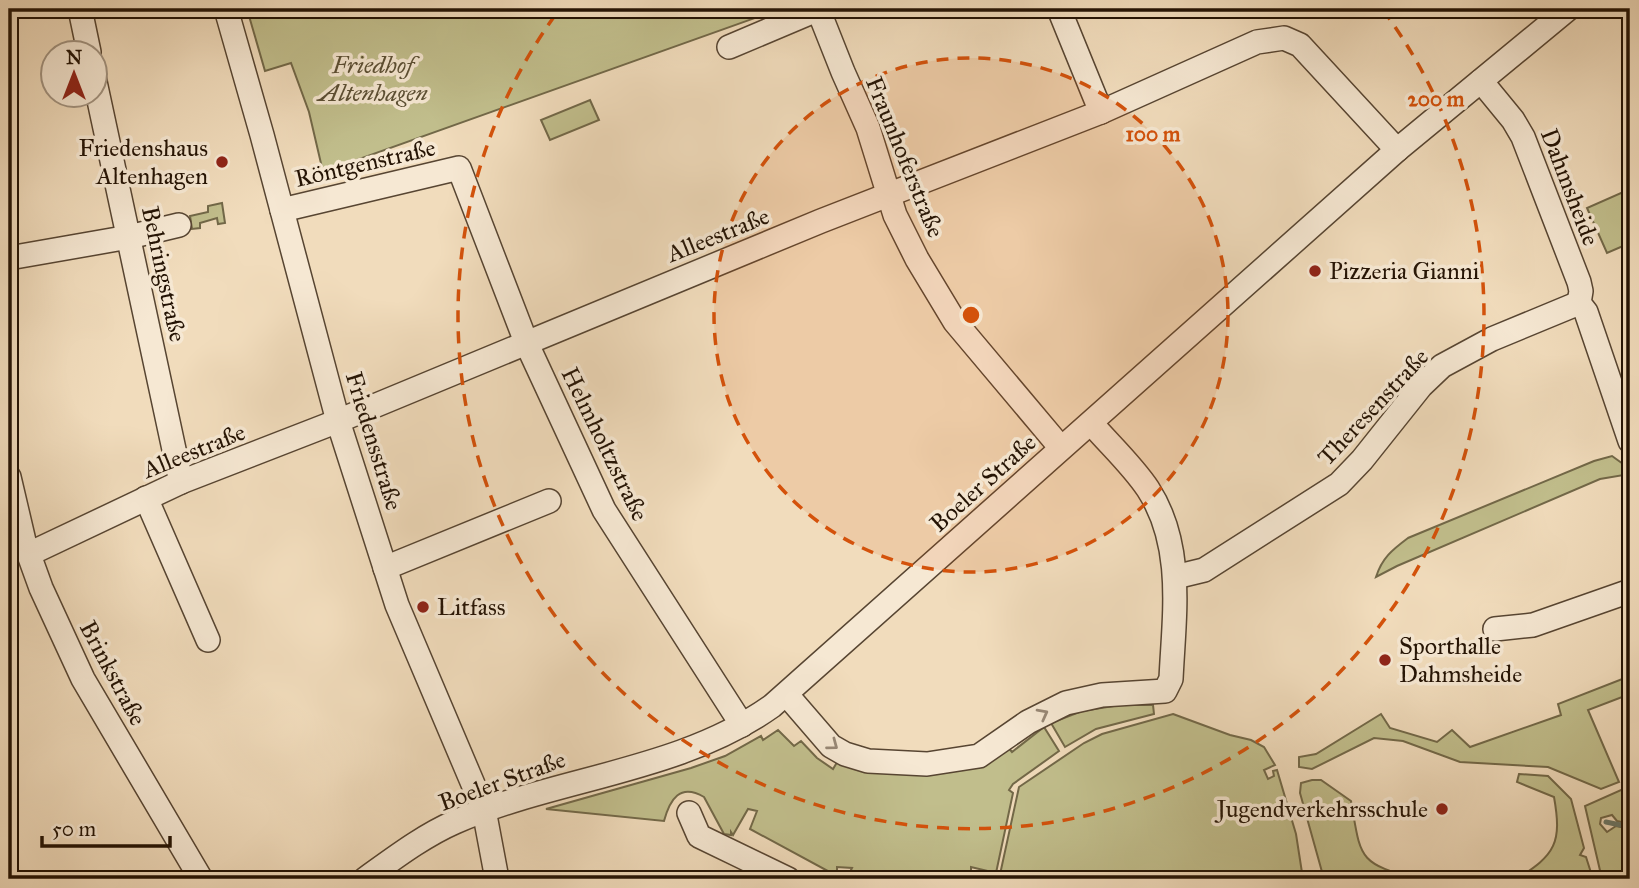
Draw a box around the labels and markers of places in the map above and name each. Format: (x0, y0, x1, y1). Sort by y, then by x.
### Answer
place label: Friedenshaus Altenhagen (79, 133, 208, 191)
marker: Friedenshaus Altenhagen (214, 154, 230, 170)
place label: Pizzeria Gianni (1329, 256, 1480, 286)
marker: Pizzeria Gianni (1307, 263, 1323, 279)
centre of rings (959, 303, 983, 327)
place label: Litfass (437, 592, 505, 622)
marker: Litfass (415, 599, 431, 615)
place label: Sporthalle Dahmsheide (1399, 631, 1522, 689)
marker: Sporthalle Dahmsheide (1377, 652, 1393, 668)
place label: Jugendverkehrsschule (1214, 794, 1428, 824)
marker: Jugendverkehrsschule (1434, 801, 1450, 817)

